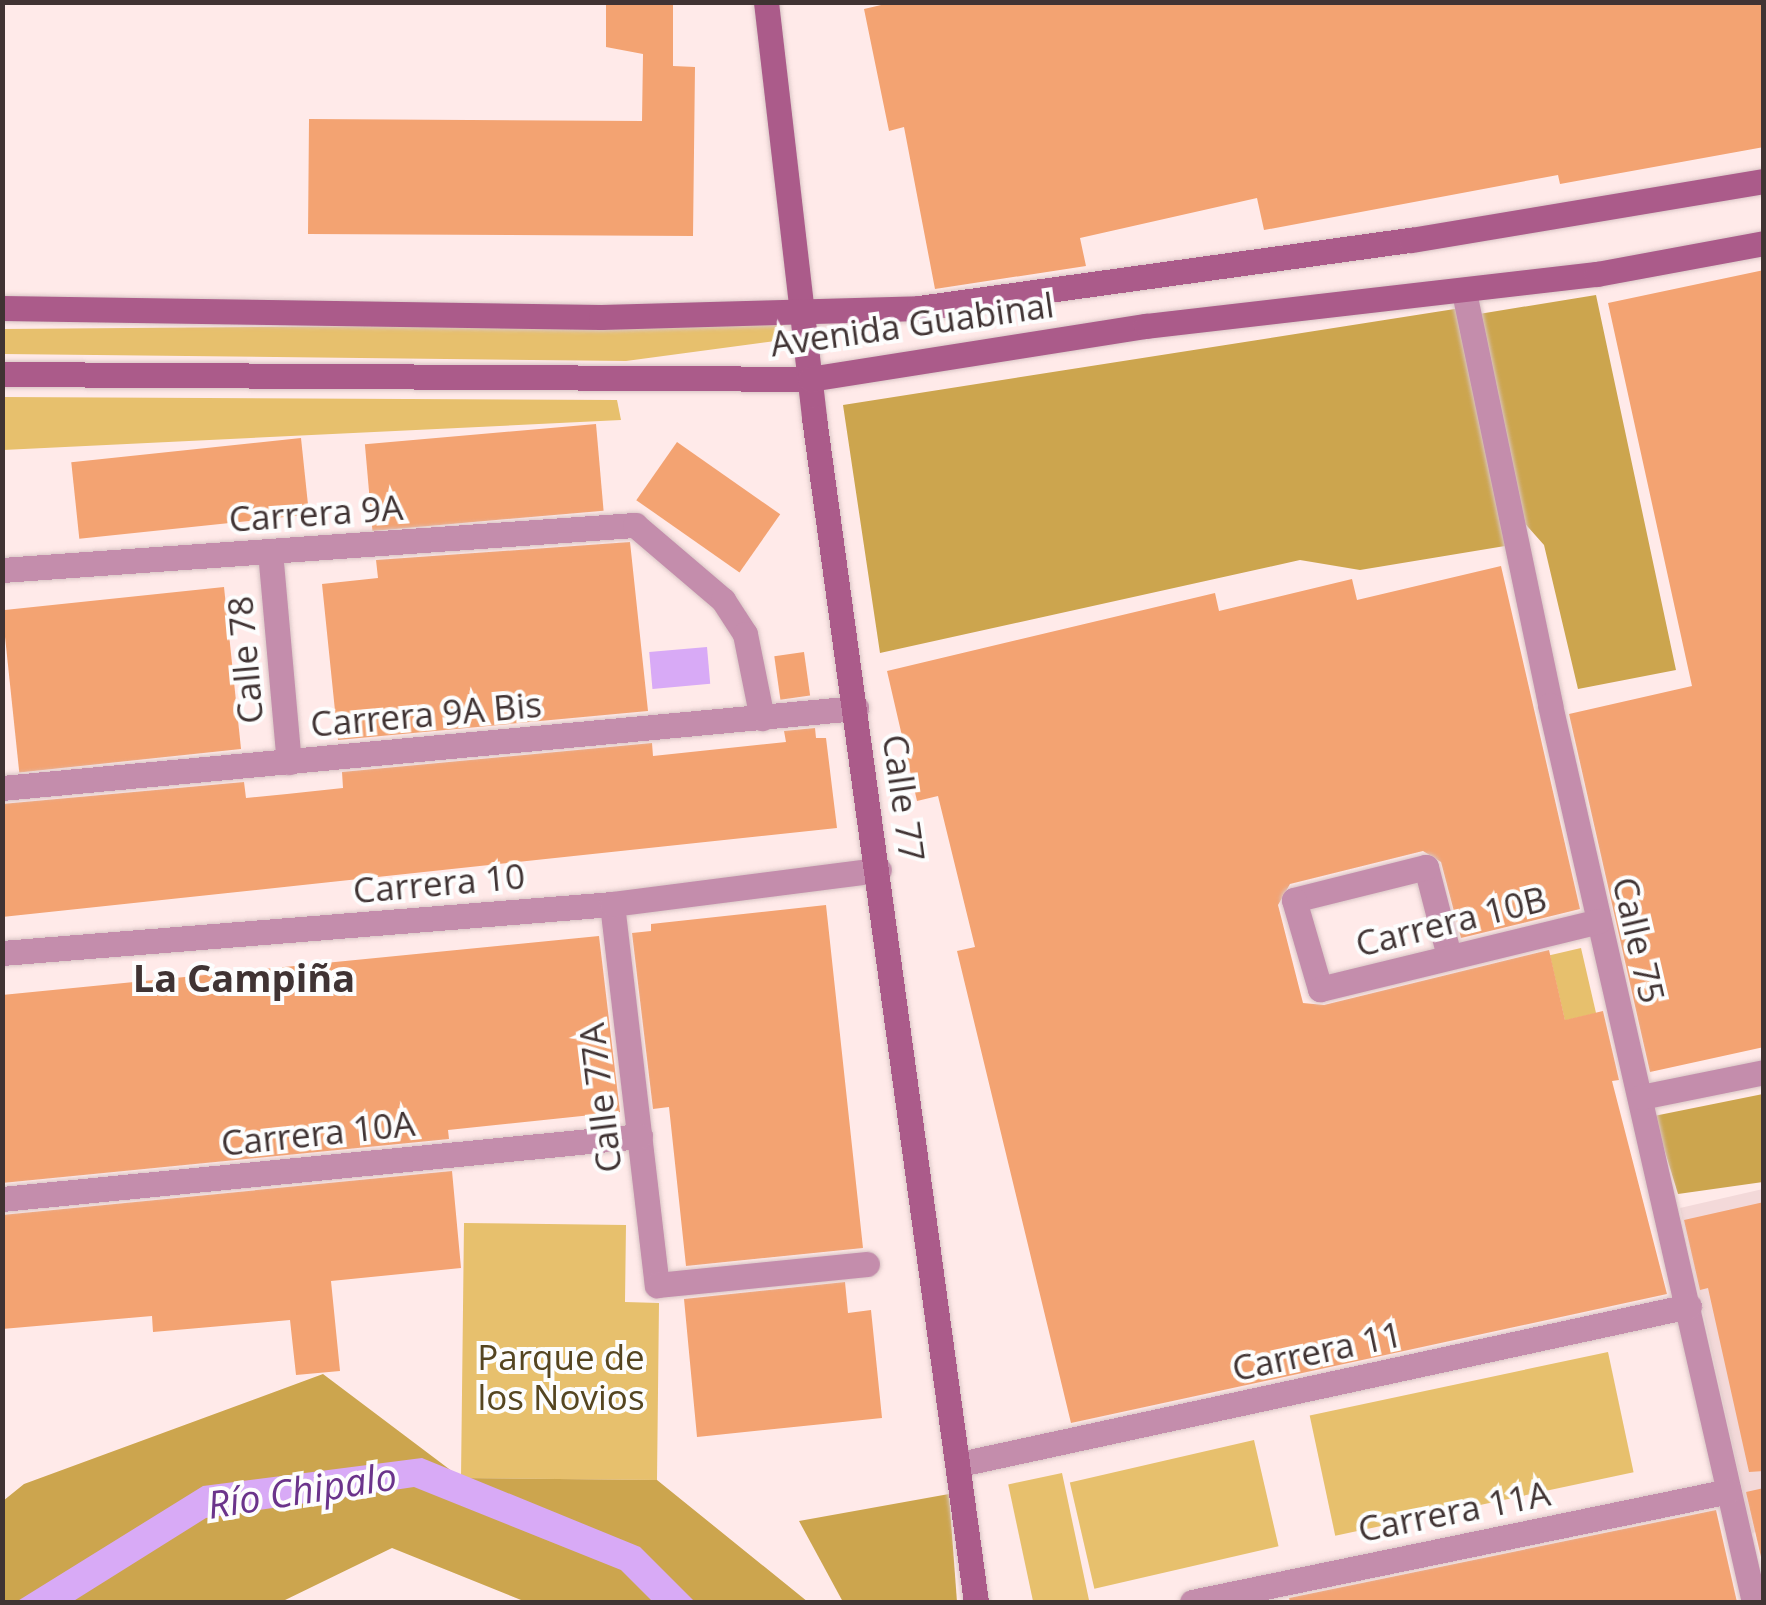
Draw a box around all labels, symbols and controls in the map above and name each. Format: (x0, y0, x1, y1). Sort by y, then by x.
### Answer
street label: Avenida Guabinal (768, 283, 1056, 365)
street label: Carrera 9A (227, 486, 405, 540)
street label: Calle 78 (219, 594, 271, 726)
street label: Carrera 9A Bis (309, 683, 543, 745)
street label: Calle 77 (874, 732, 934, 864)
street label: Carrera 10 (351, 855, 527, 911)
street label: Calle 75 (1604, 873, 1674, 1007)
street label: Carrera 10B (1351, 877, 1551, 965)
district label: La Campiña (133, 955, 355, 1001)
street label: Calle 77A (570, 1021, 630, 1175)
street label: Carrera 10A (219, 1102, 417, 1164)
street label: Carrera 11 (1228, 1313, 1406, 1389)
park label: Parque de los Novios (477, 1336, 645, 1418)
water label: Río Chipalo (204, 1453, 400, 1527)
street label: Carrera 11A (1354, 1472, 1554, 1550)

